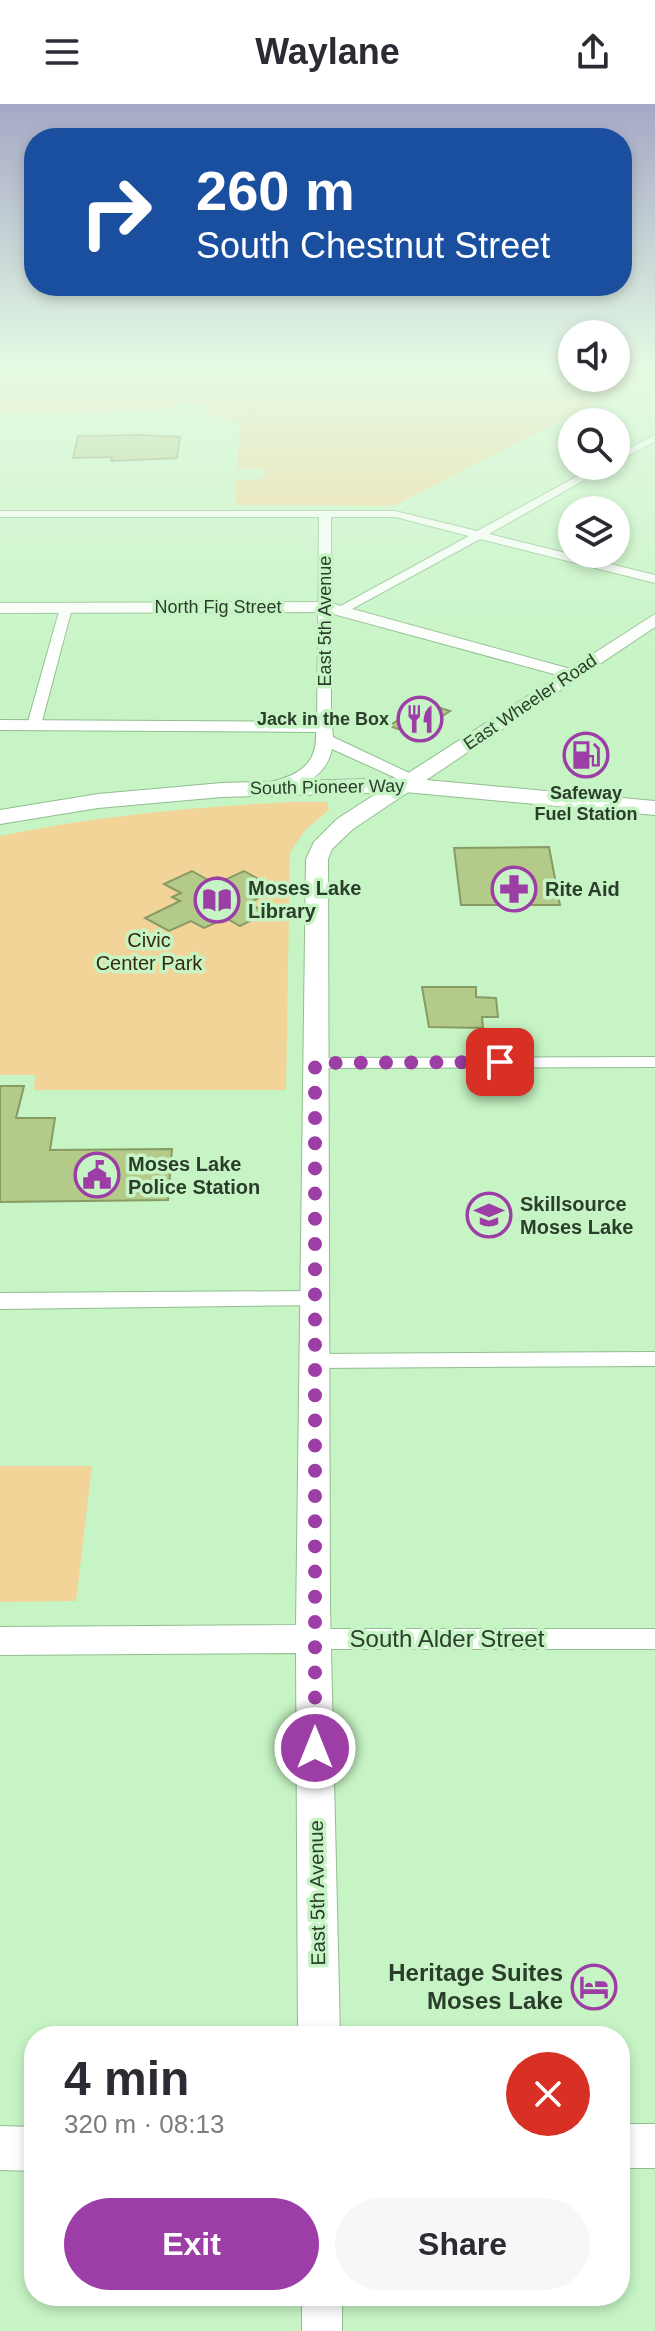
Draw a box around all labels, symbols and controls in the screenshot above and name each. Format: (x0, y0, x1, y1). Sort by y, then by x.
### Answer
icon: menu (40, 30, 84, 74)
icon: share (571, 30, 615, 74)
text: Waylane (255, 31, 400, 72)
text: 260 m (196, 159, 355, 222)
icon: right (64, 160, 168, 264)
text: South Chestnut Street (196, 225, 550, 266)
map controls (558, 320, 630, 568)
button: sound (558, 320, 630, 392)
button: search (558, 408, 630, 480)
button: layers (558, 496, 630, 568)
street label: East 5th Avenue (315, 556, 335, 686)
street label: North Fig Street (154, 597, 282, 617)
street label: East Wheeler Road (460, 650, 600, 754)
restaurant icon: Jack in the Box (396, 695, 444, 743)
place label: Jack in the Box (257, 709, 389, 729)
fuel station icon: Safeway Fuel Station (562, 731, 610, 779)
street label: South Pioneer Way (250, 776, 404, 798)
place label: Safeway Fuel Station (535, 783, 638, 824)
pharmacy icon: Rite Aid (490, 865, 538, 913)
library icon: Moses Lake Library (193, 876, 241, 924)
place label: Moses Lake Library (248, 877, 361, 922)
place label: Rite Aid (545, 878, 620, 900)
park label: Civic Center Park (96, 929, 203, 974)
pin (466, 1028, 534, 1096)
icon: arrive (478, 1040, 522, 1084)
public building icon: Moses Lake Police Station (73, 1151, 121, 1199)
place label: Moses Lake Police Station (128, 1153, 260, 1198)
school or university icon: Skillsource Moses Lake (465, 1191, 513, 1239)
place label: Skillsource Moses Lake (520, 1193, 633, 1238)
street label: South Alder Street (350, 1625, 545, 1652)
position arrow (273, 1706, 357, 1790)
street label: East 5th Avenue (305, 1820, 329, 1966)
place label: Heritage Suites Moses Lake (388, 1959, 563, 2014)
hotel icon: Heritage Suites Moses Lake (570, 1963, 618, 2011)
text: 4 min (64, 2052, 189, 2105)
button: close (506, 2052, 590, 2136)
text: 320 m · 08:13 (64, 2109, 224, 2139)
button: Exit (64, 2198, 319, 2290)
button: Share (335, 2198, 590, 2290)

